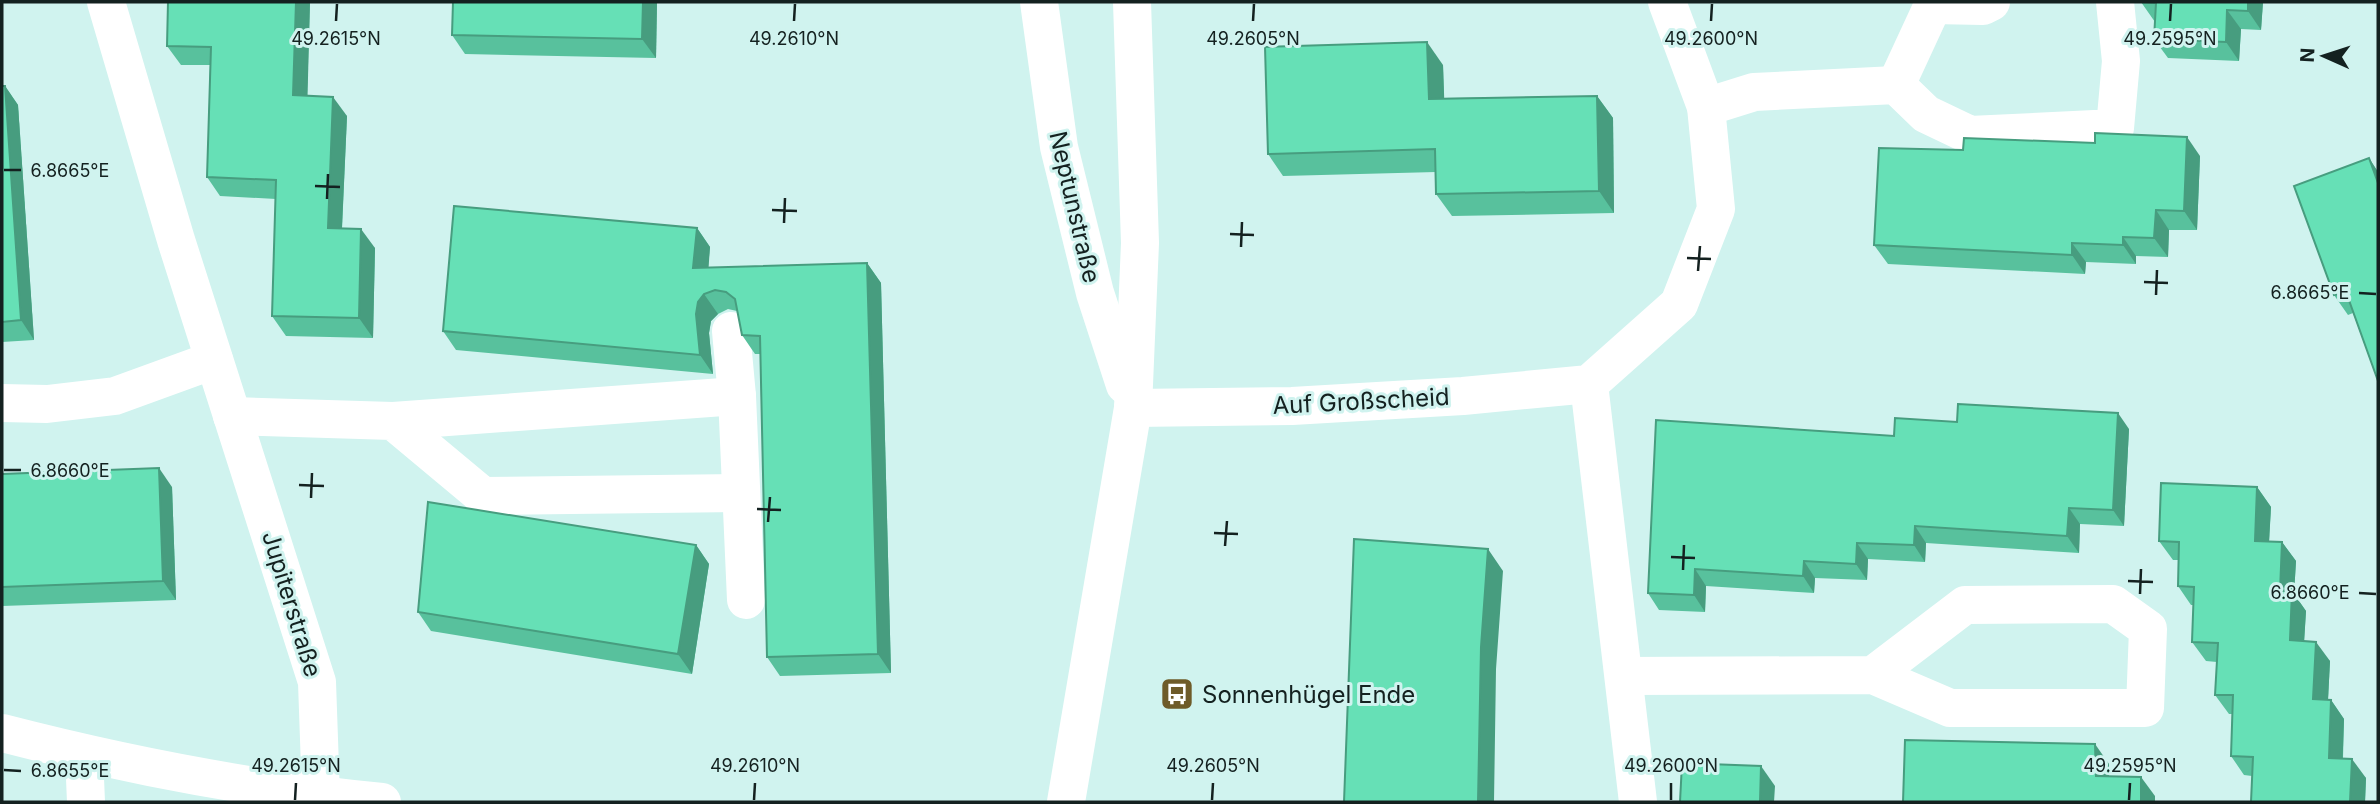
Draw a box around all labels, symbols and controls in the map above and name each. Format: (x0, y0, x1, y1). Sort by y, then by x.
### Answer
north arrow (2289, 21, 2359, 91)
text: 49.2615°N (291, 28, 381, 49)
text: 49.2610°N (749, 28, 839, 49)
text: 49.2605°N (1206, 28, 1300, 49)
text: 49.2600°N (1664, 28, 1758, 49)
text: 49.2595°N (2123, 28, 2217, 49)
text: N (2296, 47, 2319, 63)
street label: Neptunstraße (1043, 128, 1107, 286)
text: 6.8665°E (31, 160, 109, 181)
text: 6.8665°E (2271, 282, 2349, 303)
street label: Auf Großscheid (1272, 382, 1450, 420)
text: 6.8660°E (30, 460, 110, 481)
street label: Jupiterstraße (256, 528, 328, 680)
text: 6.8660°E (2270, 582, 2350, 603)
bus stop icon: Sonnenhügel Ende (1158, 675, 1196, 713)
place label: Sonnenhügel Ende (1202, 680, 1415, 709)
text: 49.2615°N (251, 755, 341, 776)
text: 49.2610°N (710, 755, 800, 776)
text: 49.2605°N (1166, 755, 1260, 776)
text: 49.2600°N (1624, 755, 1718, 776)
text: 49.2595°N (2083, 755, 2177, 776)
text: 6.8655°E (31, 760, 109, 781)

